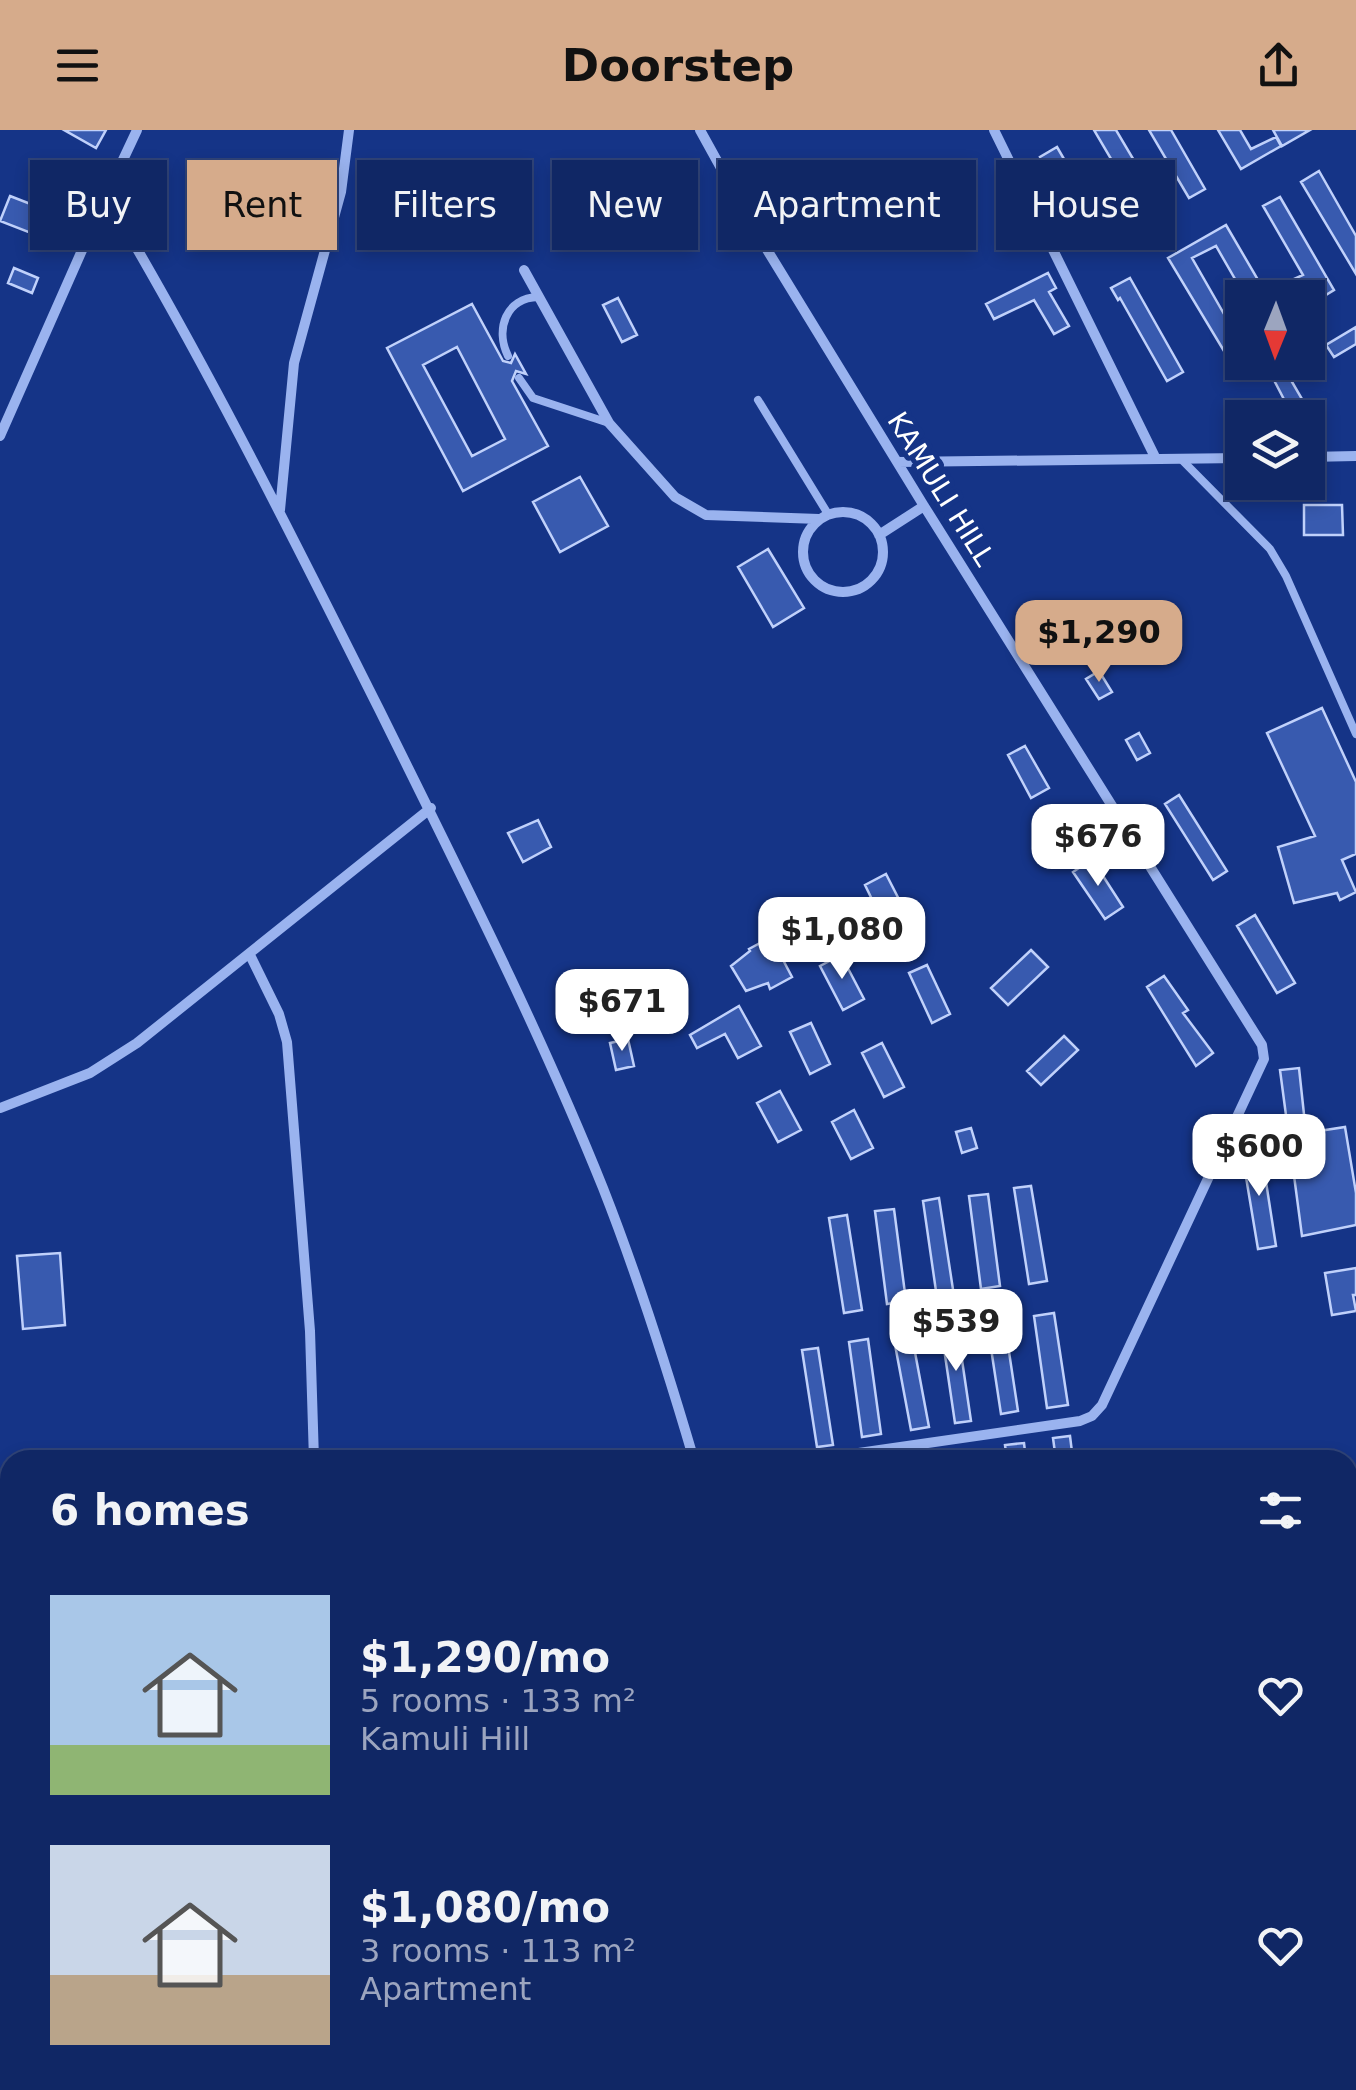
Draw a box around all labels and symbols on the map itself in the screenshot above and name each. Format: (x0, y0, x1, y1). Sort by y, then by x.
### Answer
north arrow (1225, 280, 1325, 380)
street label: KAMULI HILL (881, 406, 1002, 572)
pin: $1,290 (1018, 600, 1180, 685)
pin: $676 (1039, 804, 1157, 889)
pin: $1,080 (761, 897, 923, 982)
pin: $671 (563, 969, 681, 1054)
pin: $600 (1200, 1114, 1318, 1199)
pin: $539 (897, 1289, 1015, 1374)

